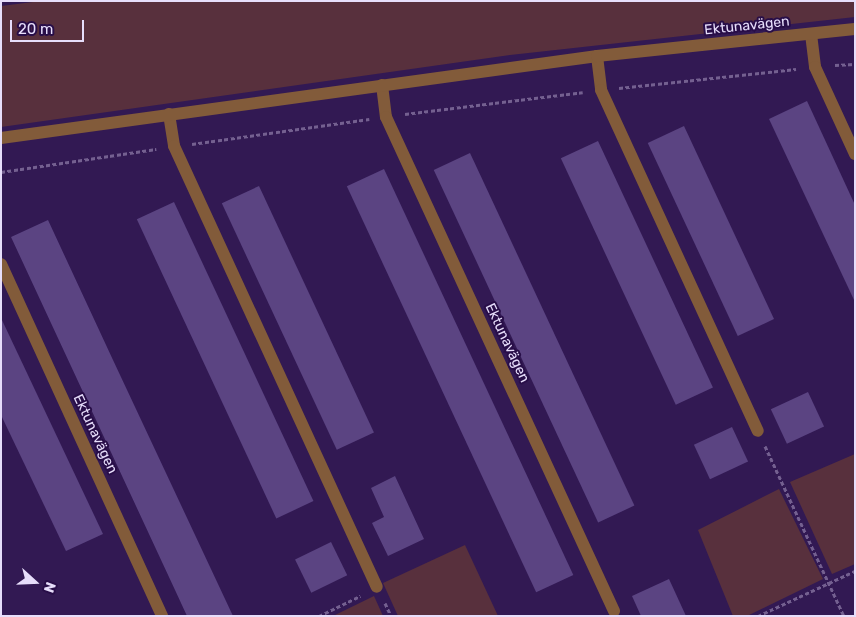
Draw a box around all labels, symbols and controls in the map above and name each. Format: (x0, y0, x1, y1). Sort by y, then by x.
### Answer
scale bar (12, 10, 86, 42)
street label: Ektunavägen (704, 13, 790, 39)
text: 20 m (18, 20, 53, 38)
street label: Ektunavägen (481, 301, 533, 385)
street label: Ektunavägen (69, 392, 121, 476)
north arrow (10, 557, 60, 607)
text: N (40, 580, 59, 595)

